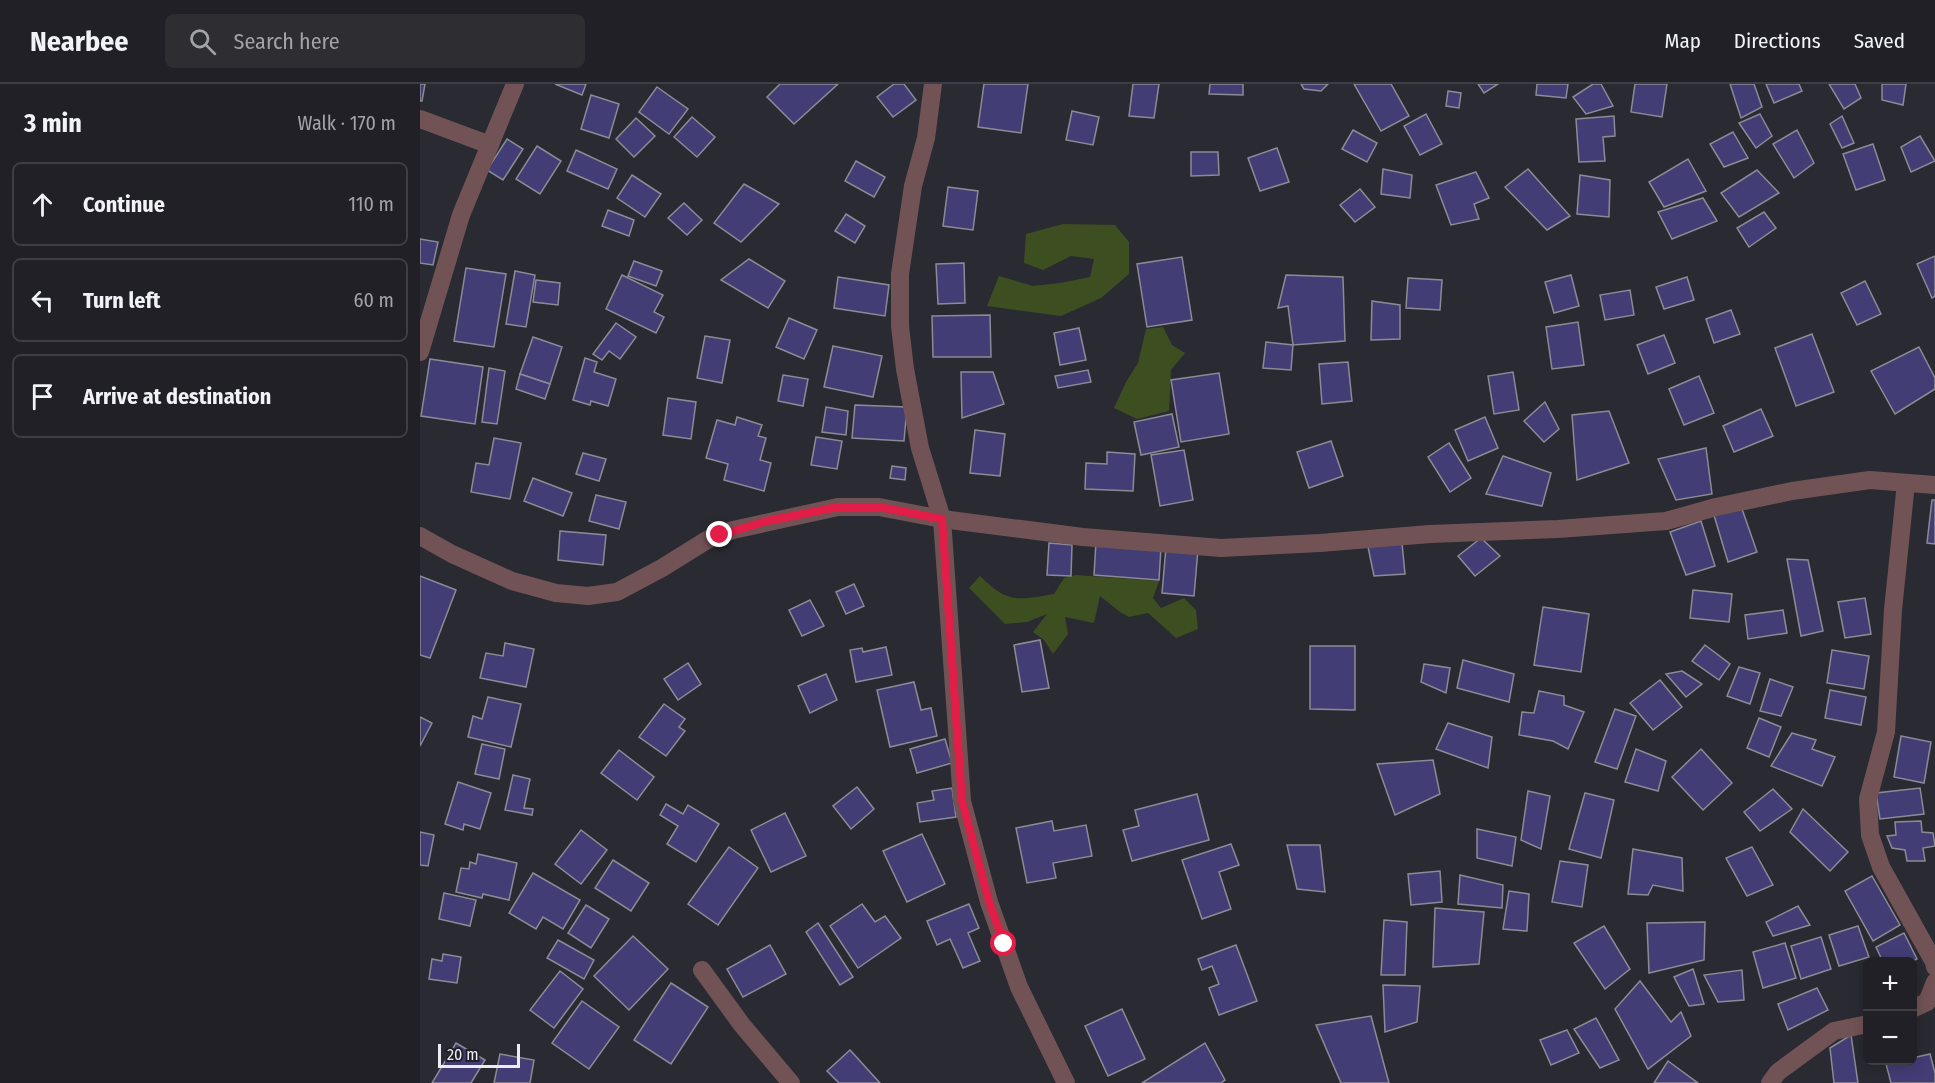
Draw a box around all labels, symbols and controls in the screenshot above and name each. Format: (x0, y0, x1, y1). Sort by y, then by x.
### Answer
search box (165, 14, 585, 68)
text: Nearbee (30, 25, 129, 58)
icon: search (186, 25, 219, 58)
text: Search here (234, 28, 340, 55)
text: Map (1664, 28, 1701, 54)
text: Directions (1734, 28, 1821, 54)
text: Saved (1854, 28, 1905, 54)
text: 3 min (24, 108, 82, 139)
text: Walk · 170 m (298, 111, 396, 135)
icon: ahead (26, 188, 59, 221)
text: Continue (83, 191, 165, 218)
text: 110 m (348, 192, 394, 216)
icon: left (26, 284, 59, 317)
text: Turn left (83, 287, 161, 314)
text: 60 m (354, 288, 394, 312)
icon: arrive (26, 380, 59, 413)
text: Arrive at destination (83, 383, 271, 410)
route end (706, 521, 732, 547)
route start (990, 930, 1016, 956)
map controls (1863, 957, 1917, 1065)
button: + (1863, 957, 1917, 1011)
button: − (1863, 1011, 1917, 1065)
scale bar (438, 1041, 520, 1068)
text: 20 m (447, 1045, 478, 1064)

